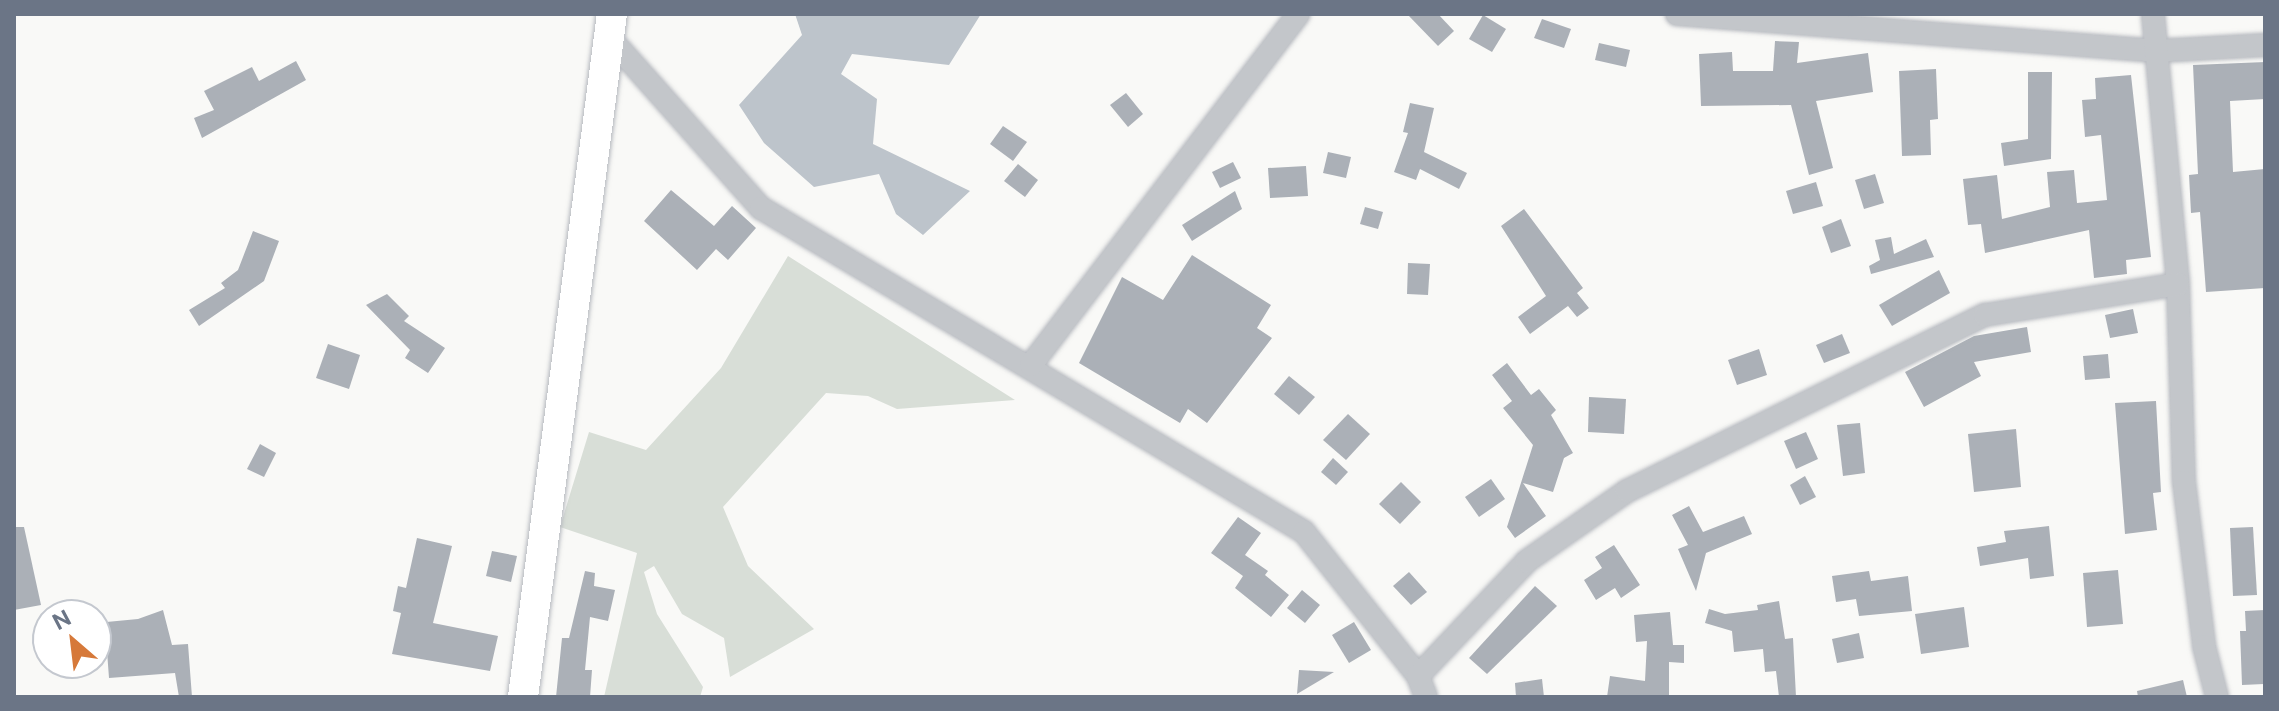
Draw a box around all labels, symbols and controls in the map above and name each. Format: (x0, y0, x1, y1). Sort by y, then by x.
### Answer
north arrow (32, 599, 112, 679)
text: N (48, 604, 75, 635)

